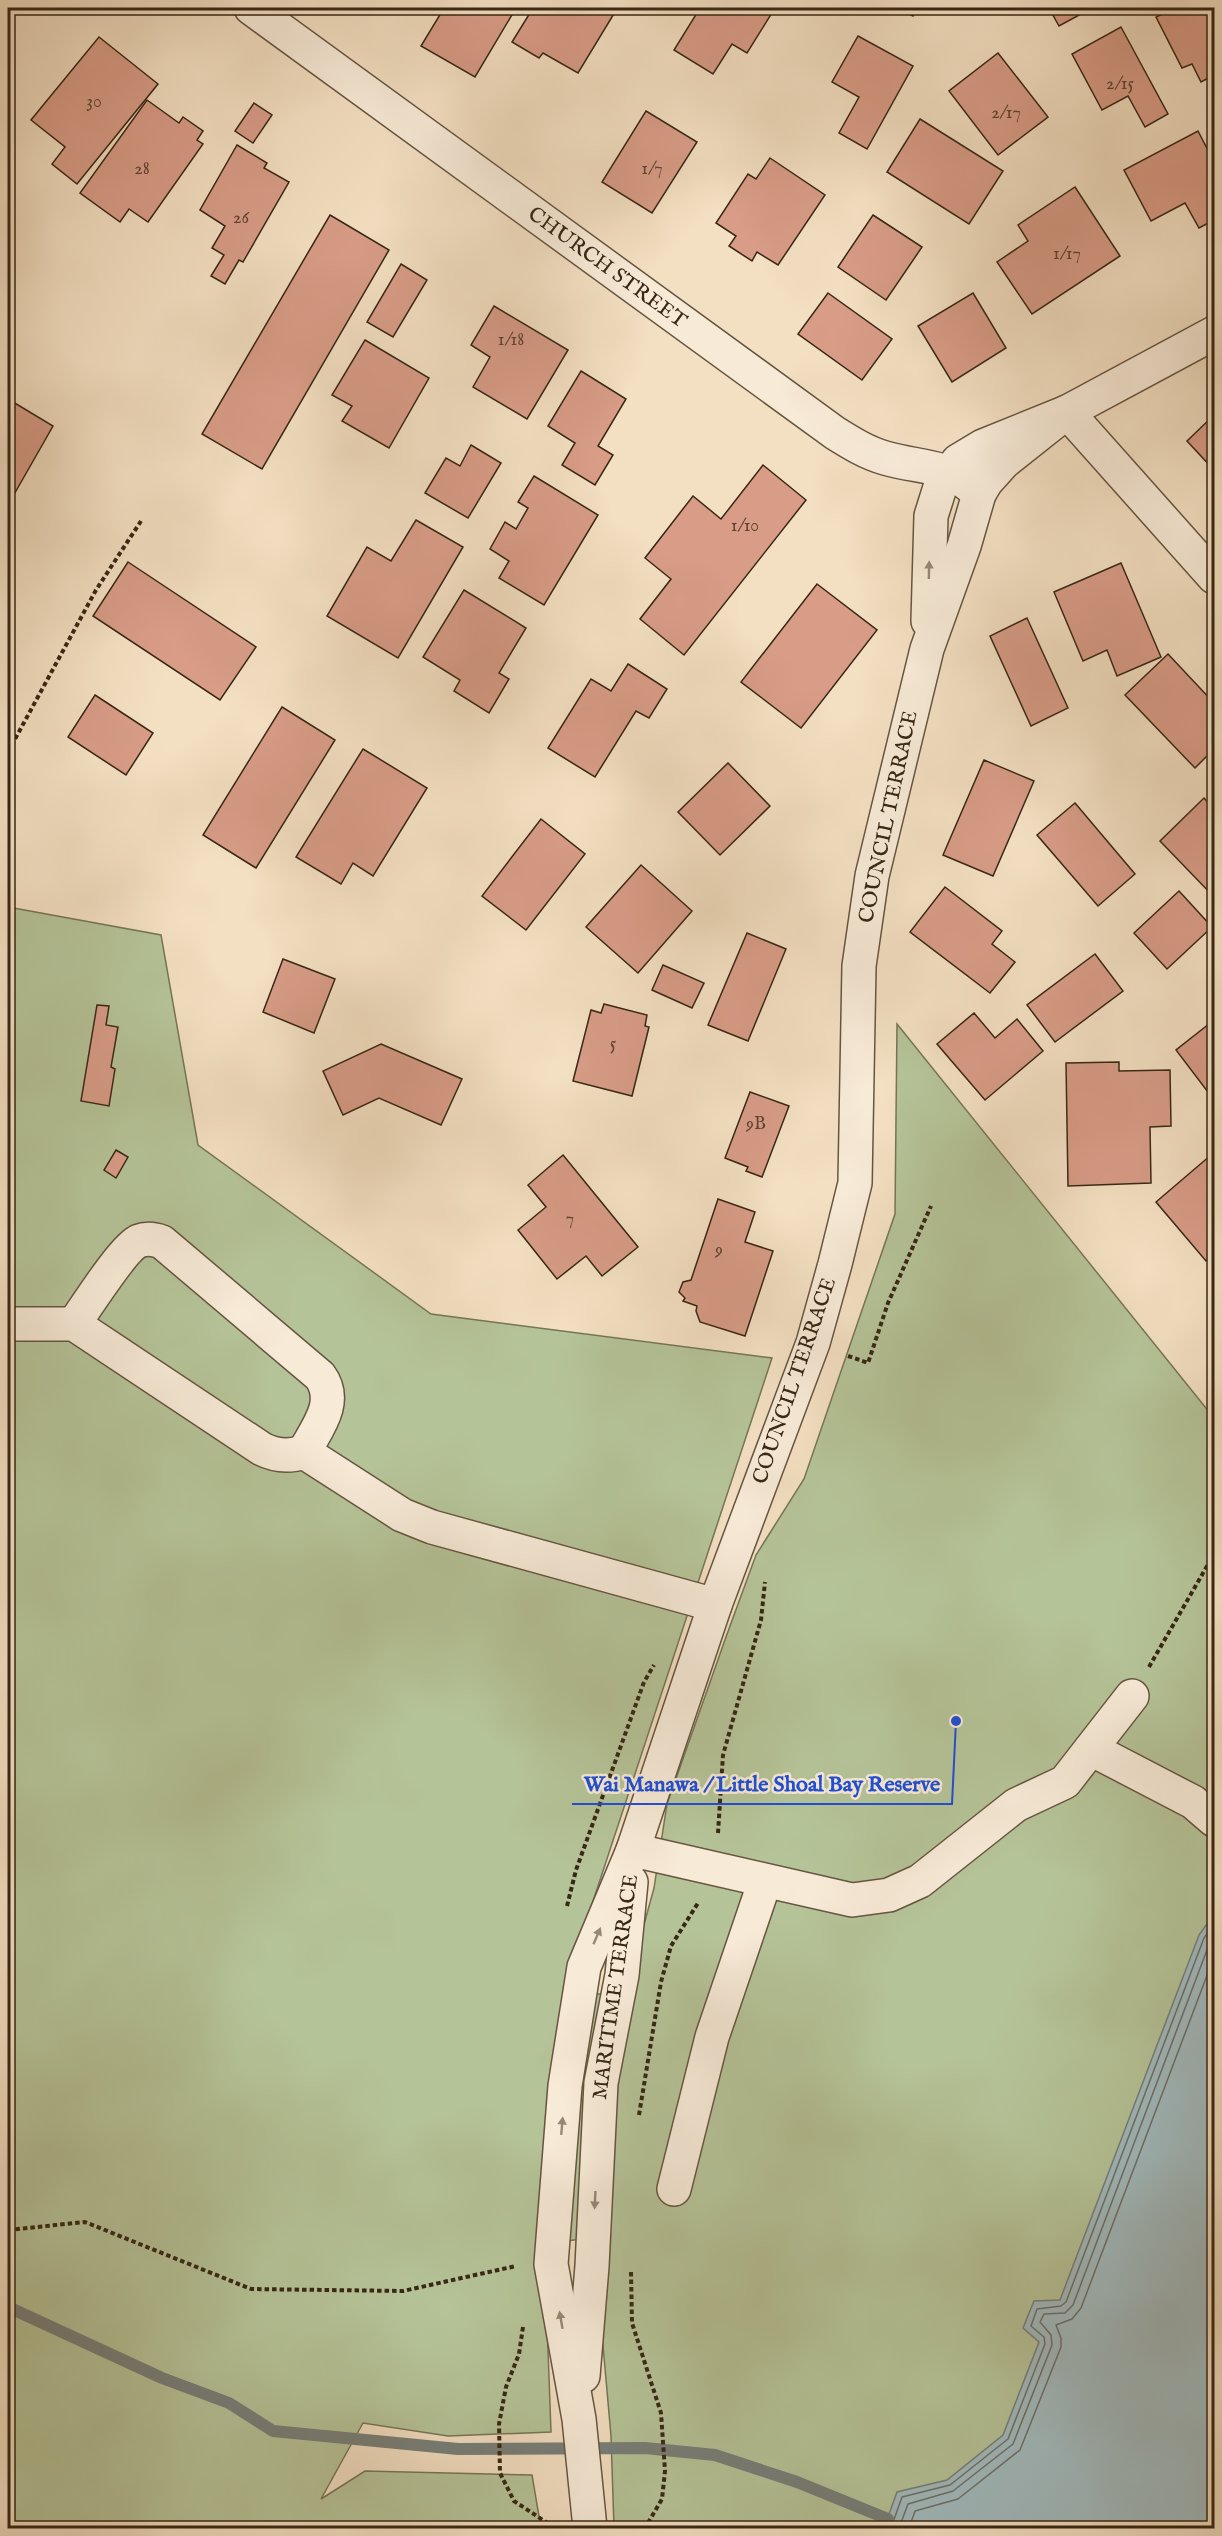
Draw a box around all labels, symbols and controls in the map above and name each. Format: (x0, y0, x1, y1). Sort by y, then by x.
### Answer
house number: 2/15 (1106, 73, 1134, 96)
house number: 30 (86, 91, 102, 114)
house number: 2/17 (991, 102, 1021, 125)
house number: 28 (134, 158, 150, 181)
house number: 1/7 (641, 158, 663, 181)
street label: CHURCH STREET (522, 201, 692, 335)
house number: 26 (233, 207, 249, 230)
house number: 1/17 (1053, 243, 1081, 266)
house number: 1/18 (498, 329, 524, 352)
house number: 1/10 (731, 515, 759, 538)
one-way arrow (924, 560, 934, 579)
street label: COUNCIL TERRACE (853, 708, 925, 926)
house number: 5 (610, 1033, 617, 1056)
house number: 9B (745, 1113, 766, 1136)
house number: 7 (566, 1208, 574, 1231)
house number: 9 (714, 1239, 723, 1262)
street label: COUNCIL TERRACE (747, 1274, 843, 1488)
callout: Wai Manawa / Little Shoal Bay Reserve (572, 1764, 952, 1804)
text: Wai Manawa / Little Shoal Bay Reserve (583, 1771, 940, 1799)
street label: MARITIME TERRACE (587, 1873, 645, 2101)
one-way arrow (592, 1926, 602, 1944)
one-way arrow (557, 2117, 567, 2136)
one-way arrow (591, 2190, 600, 2209)
one-way arrow (556, 2310, 565, 2329)

